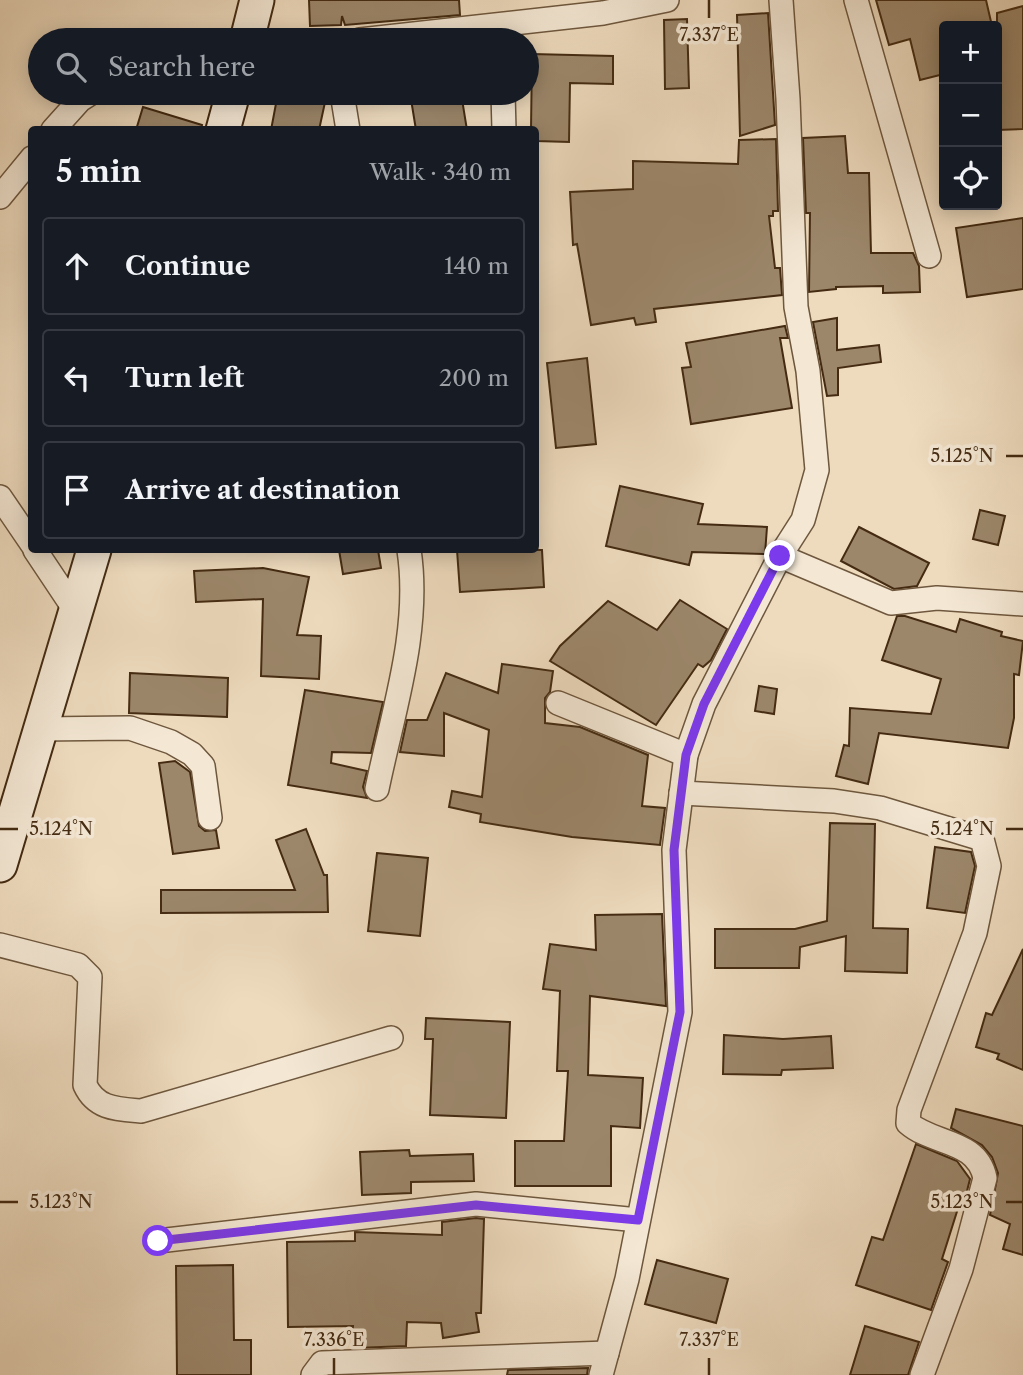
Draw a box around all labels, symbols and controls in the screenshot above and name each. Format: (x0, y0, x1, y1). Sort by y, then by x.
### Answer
map controls (939, 21, 1002, 210)
button: + (939, 21, 1002, 84)
text: 7.337°E (679, 24, 739, 46)
search box (28, 28, 539, 105)
icon: search (52, 48, 90, 86)
text: Search here (108, 51, 255, 83)
button: − (939, 84, 1002, 147)
button: locate (939, 147, 1002, 210)
text: 5 min (56, 153, 141, 190)
text: Walk · 340 m (369, 158, 511, 186)
icon: ahead (58, 247, 96, 285)
text: Continue (125, 250, 250, 282)
text: 140 m (444, 252, 509, 280)
icon: left (58, 359, 96, 397)
text: Turn left (125, 362, 244, 394)
text: 200 m (439, 364, 509, 392)
text: 5.125°N (930, 445, 994, 467)
icon: arrive (58, 471, 96, 509)
text: Arrive at destination (125, 474, 400, 506)
route end (764, 540, 795, 571)
text: 5.124°N (29, 818, 93, 840)
text: 5.124°N (930, 818, 994, 840)
text: 5.123°N (29, 1191, 93, 1213)
text: 5.123°N (930, 1191, 994, 1213)
route start (142, 1225, 173, 1256)
text: 7.336°E (303, 1329, 365, 1351)
text: 7.337°E (679, 1329, 739, 1351)

